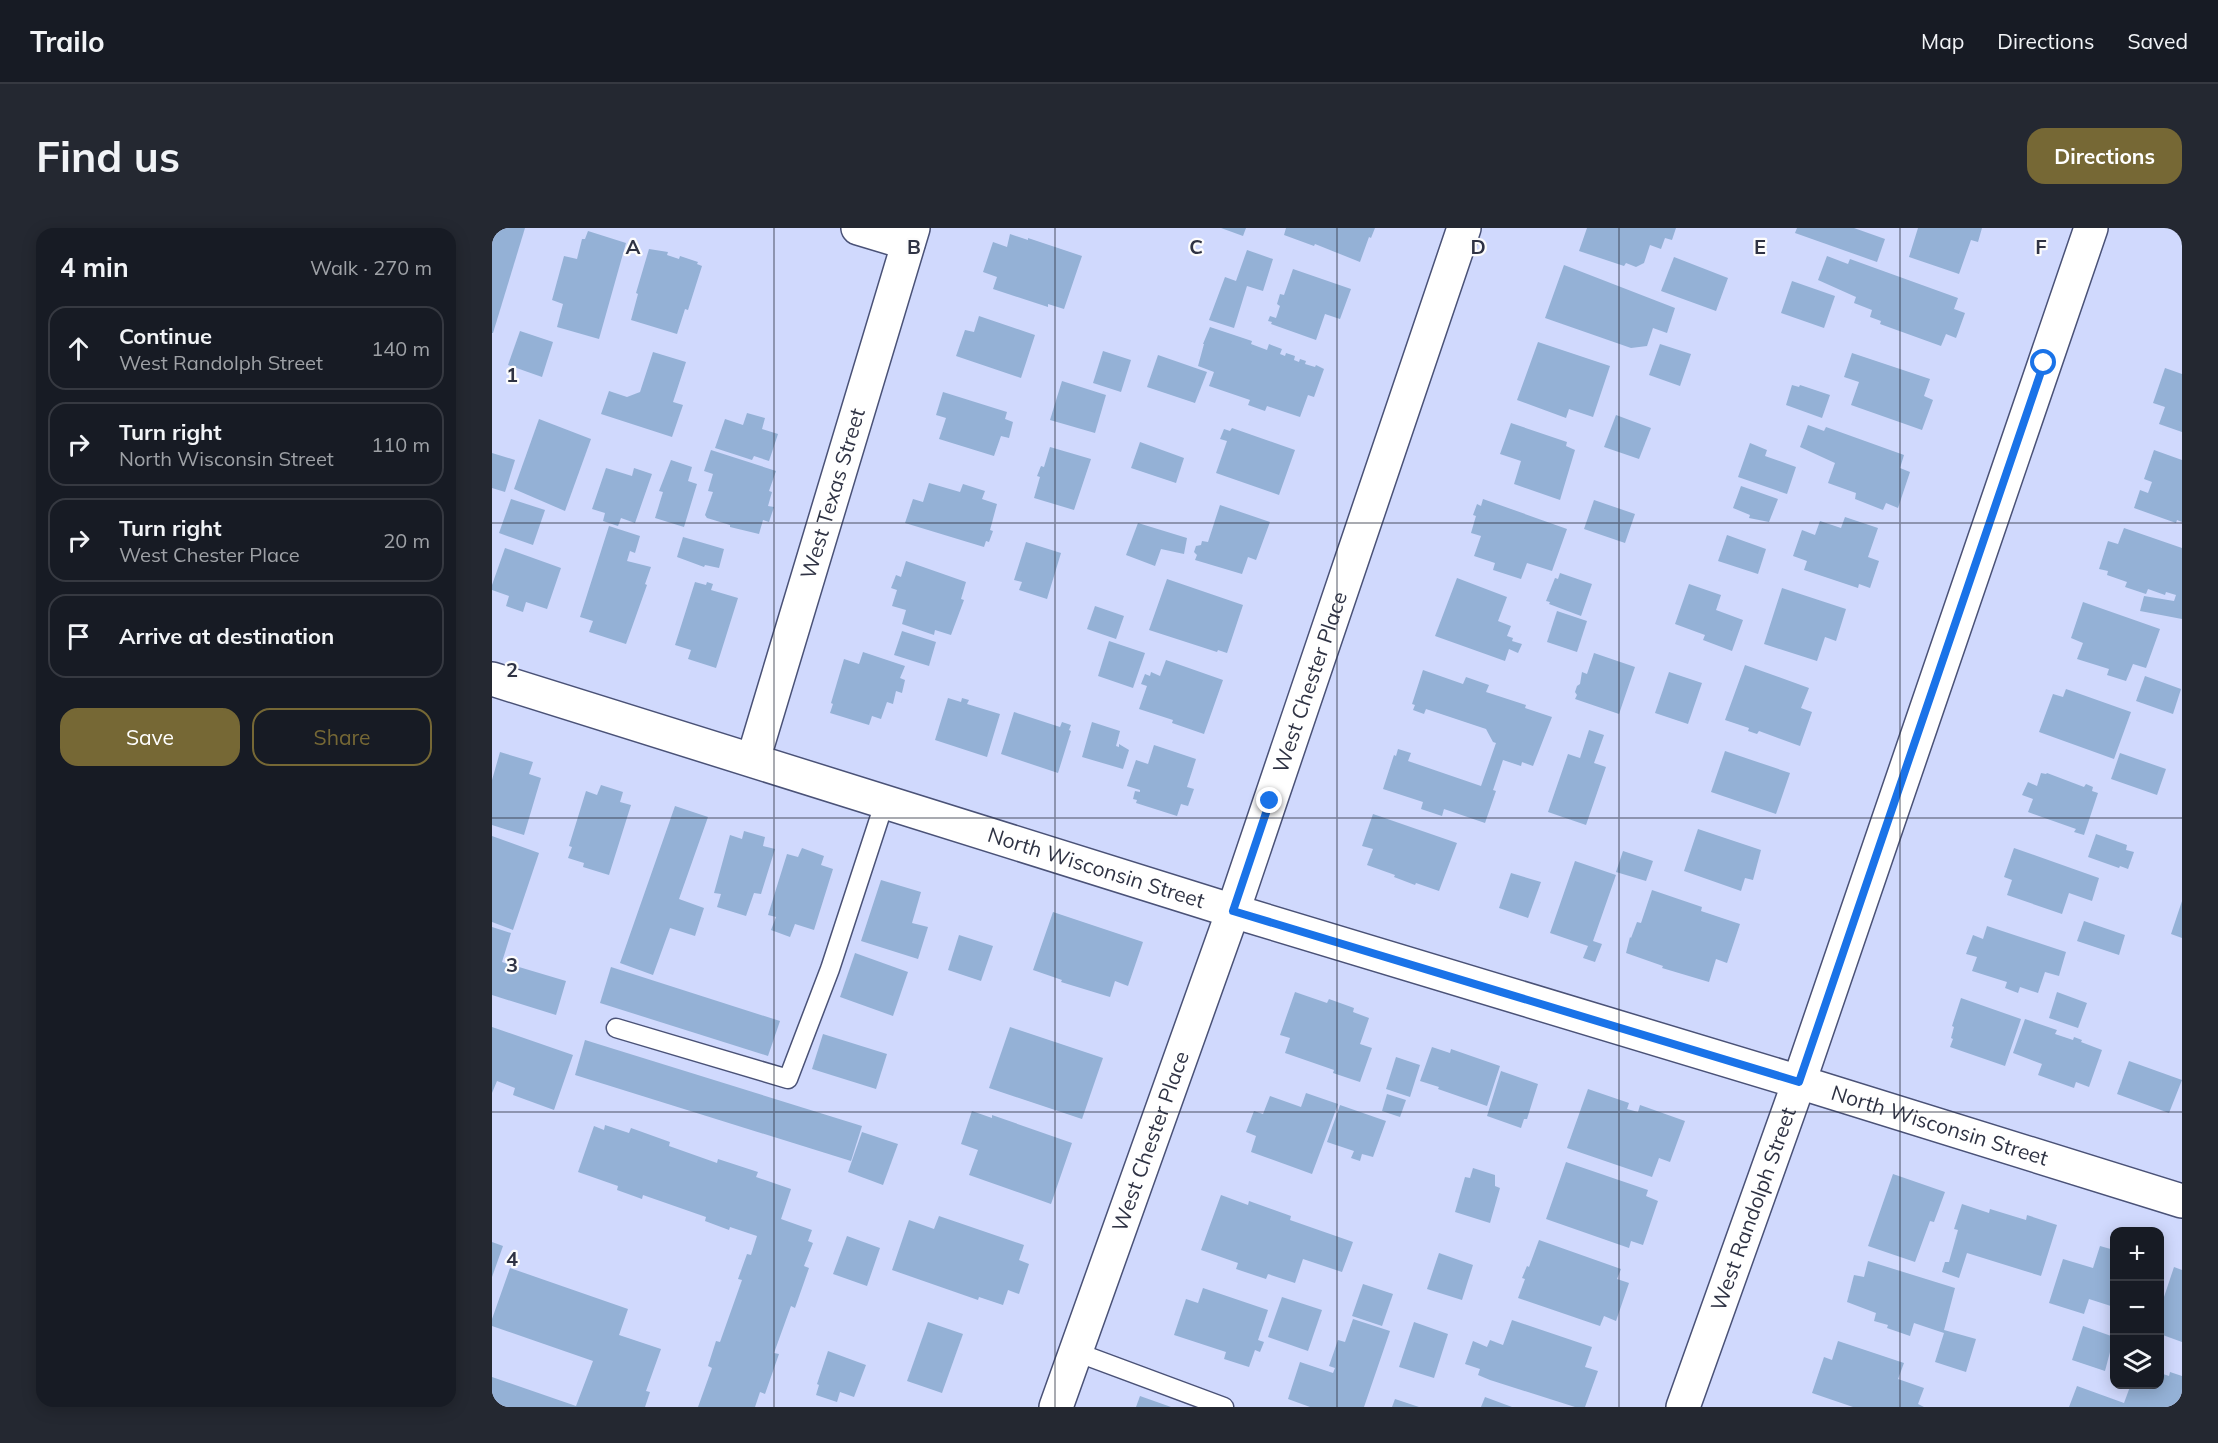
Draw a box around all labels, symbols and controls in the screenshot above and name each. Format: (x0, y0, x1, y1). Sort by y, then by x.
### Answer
text: Trailo (30, 24, 105, 59)
text: Map (1921, 28, 1964, 54)
text: Directions (1997, 28, 2094, 54)
text: Saved (2127, 28, 2188, 54)
button: Directions (2027, 128, 2182, 184)
text: Find us (36, 130, 180, 183)
text: A (626, 234, 641, 259)
text: B (907, 234, 921, 259)
text: C (1189, 234, 1203, 259)
text: D (1470, 234, 1486, 259)
text: E (1754, 234, 1766, 259)
text: F (2035, 234, 2047, 259)
text: 4 min (60, 251, 129, 284)
text: Walk · 270 m (310, 255, 432, 280)
text: Continue (119, 322, 212, 350)
icon: ahead (62, 332, 95, 365)
text: 140 m (371, 336, 430, 361)
route start (2030, 349, 2056, 375)
text: West Randolph Street (119, 350, 323, 375)
text: 1 (506, 362, 518, 387)
street label: West Texas Street (794, 405, 870, 582)
text: Turn right (119, 418, 222, 446)
icon: right (62, 428, 95, 461)
text: 110 m (371, 432, 430, 457)
text: North Wisconsin Street (119, 446, 334, 471)
text: Turn right (119, 514, 222, 542)
icon: right (62, 524, 95, 557)
text: 20 m (383, 528, 430, 553)
text: West Chester Place (119, 542, 300, 567)
street label: West Chester Place (1267, 588, 1352, 776)
icon: arrive (62, 620, 95, 653)
text: Arrive at destination (119, 622, 334, 650)
text: 2 (506, 657, 518, 682)
button: Save (60, 708, 240, 766)
button: Share (252, 708, 432, 766)
route end (1256, 787, 1282, 813)
street label: North Wisconsin Street (985, 821, 1208, 913)
text: 3 (506, 952, 518, 977)
street label: West Chester Place (1106, 1047, 1194, 1235)
street label: North Wisconsin Street (1828, 1079, 2052, 1171)
street label: West Randolph Street (1704, 1104, 1801, 1314)
map controls (2110, 1227, 2164, 1389)
button: + (2110, 1227, 2164, 1281)
text: 4 (506, 1246, 518, 1271)
button: − (2110, 1281, 2164, 1335)
button: layers (2110, 1335, 2164, 1389)

